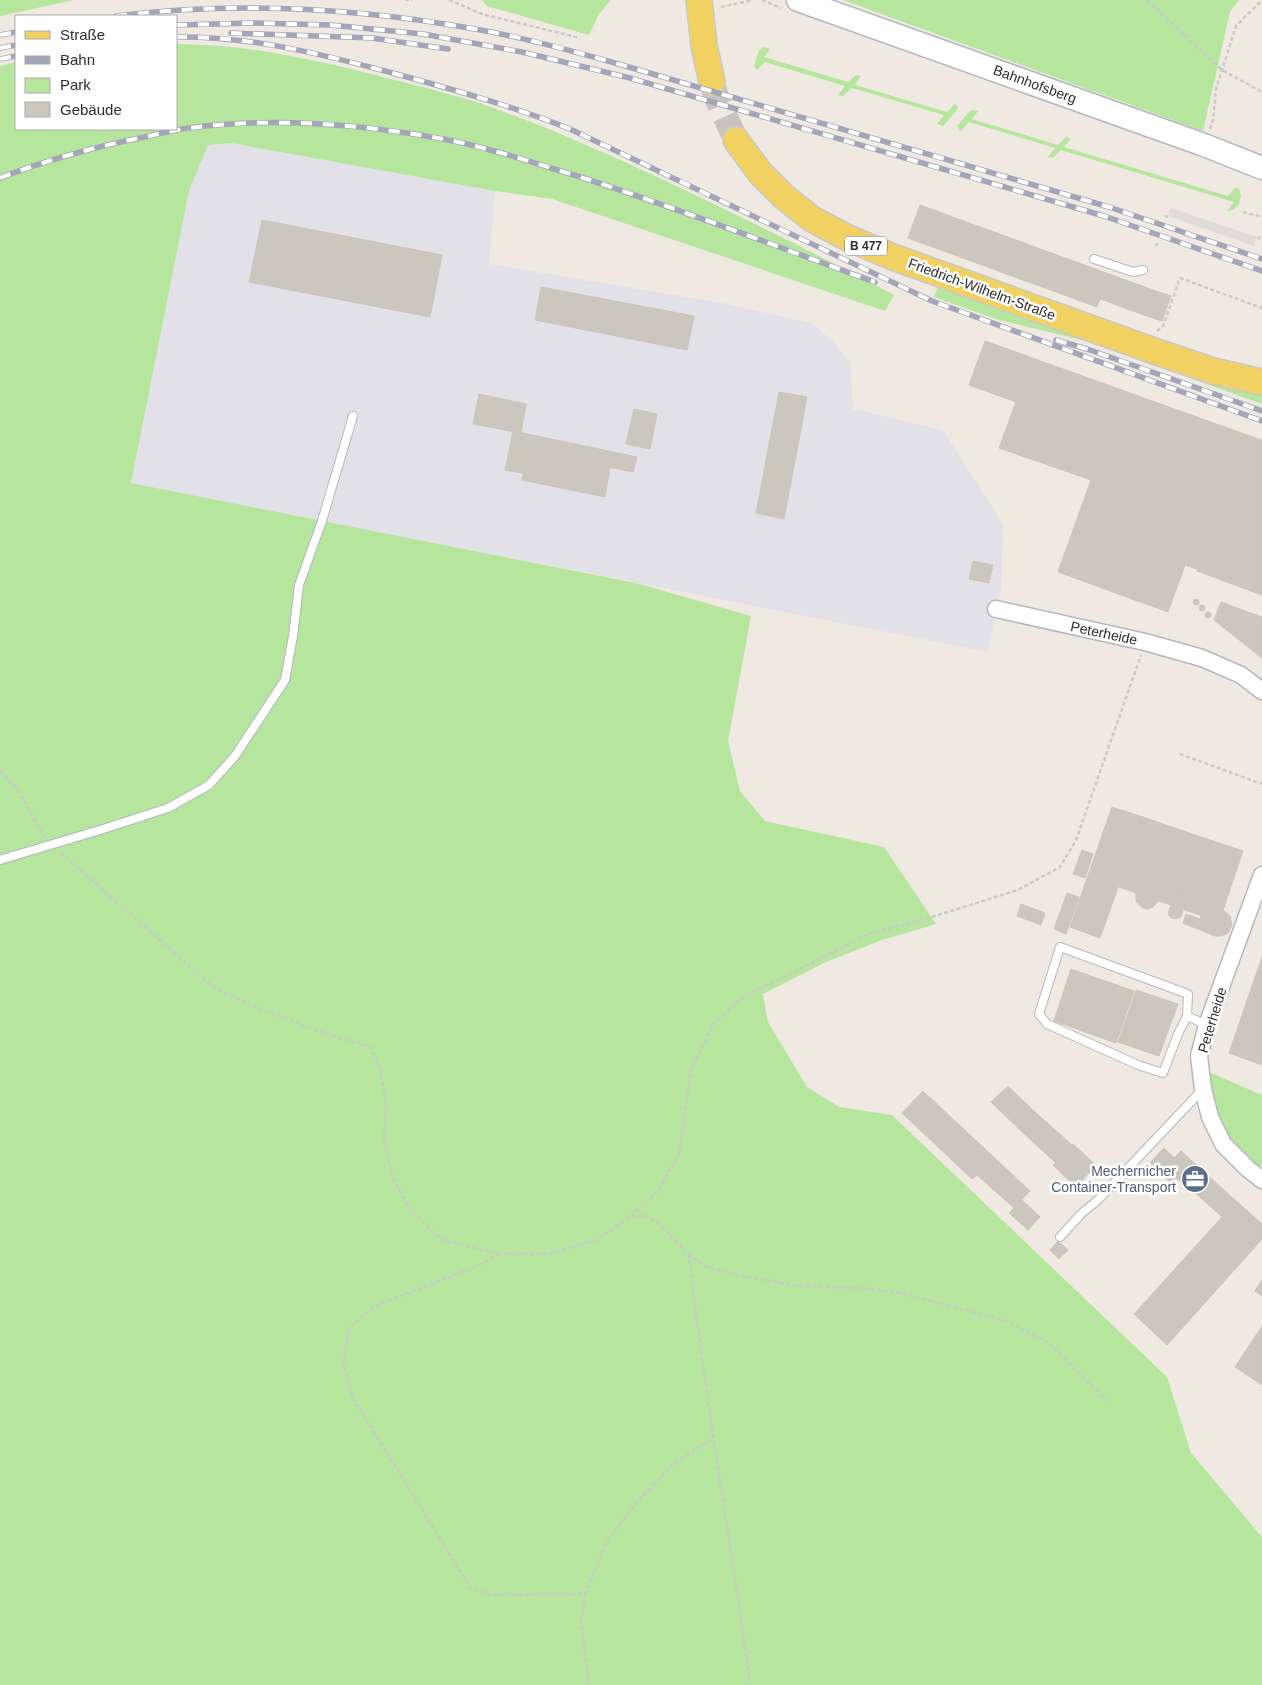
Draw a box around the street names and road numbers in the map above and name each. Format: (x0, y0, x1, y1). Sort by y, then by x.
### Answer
street label: Bahnhofsberg (991, 62, 1079, 106)
road number: B 477 (845, 237, 887, 256)
street label: Friedrich-Wilhelm-Straße (906, 255, 1058, 323)
street label: Peterheide (1069, 618, 1139, 648)
street label: Peterheide (1194, 985, 1230, 1055)

